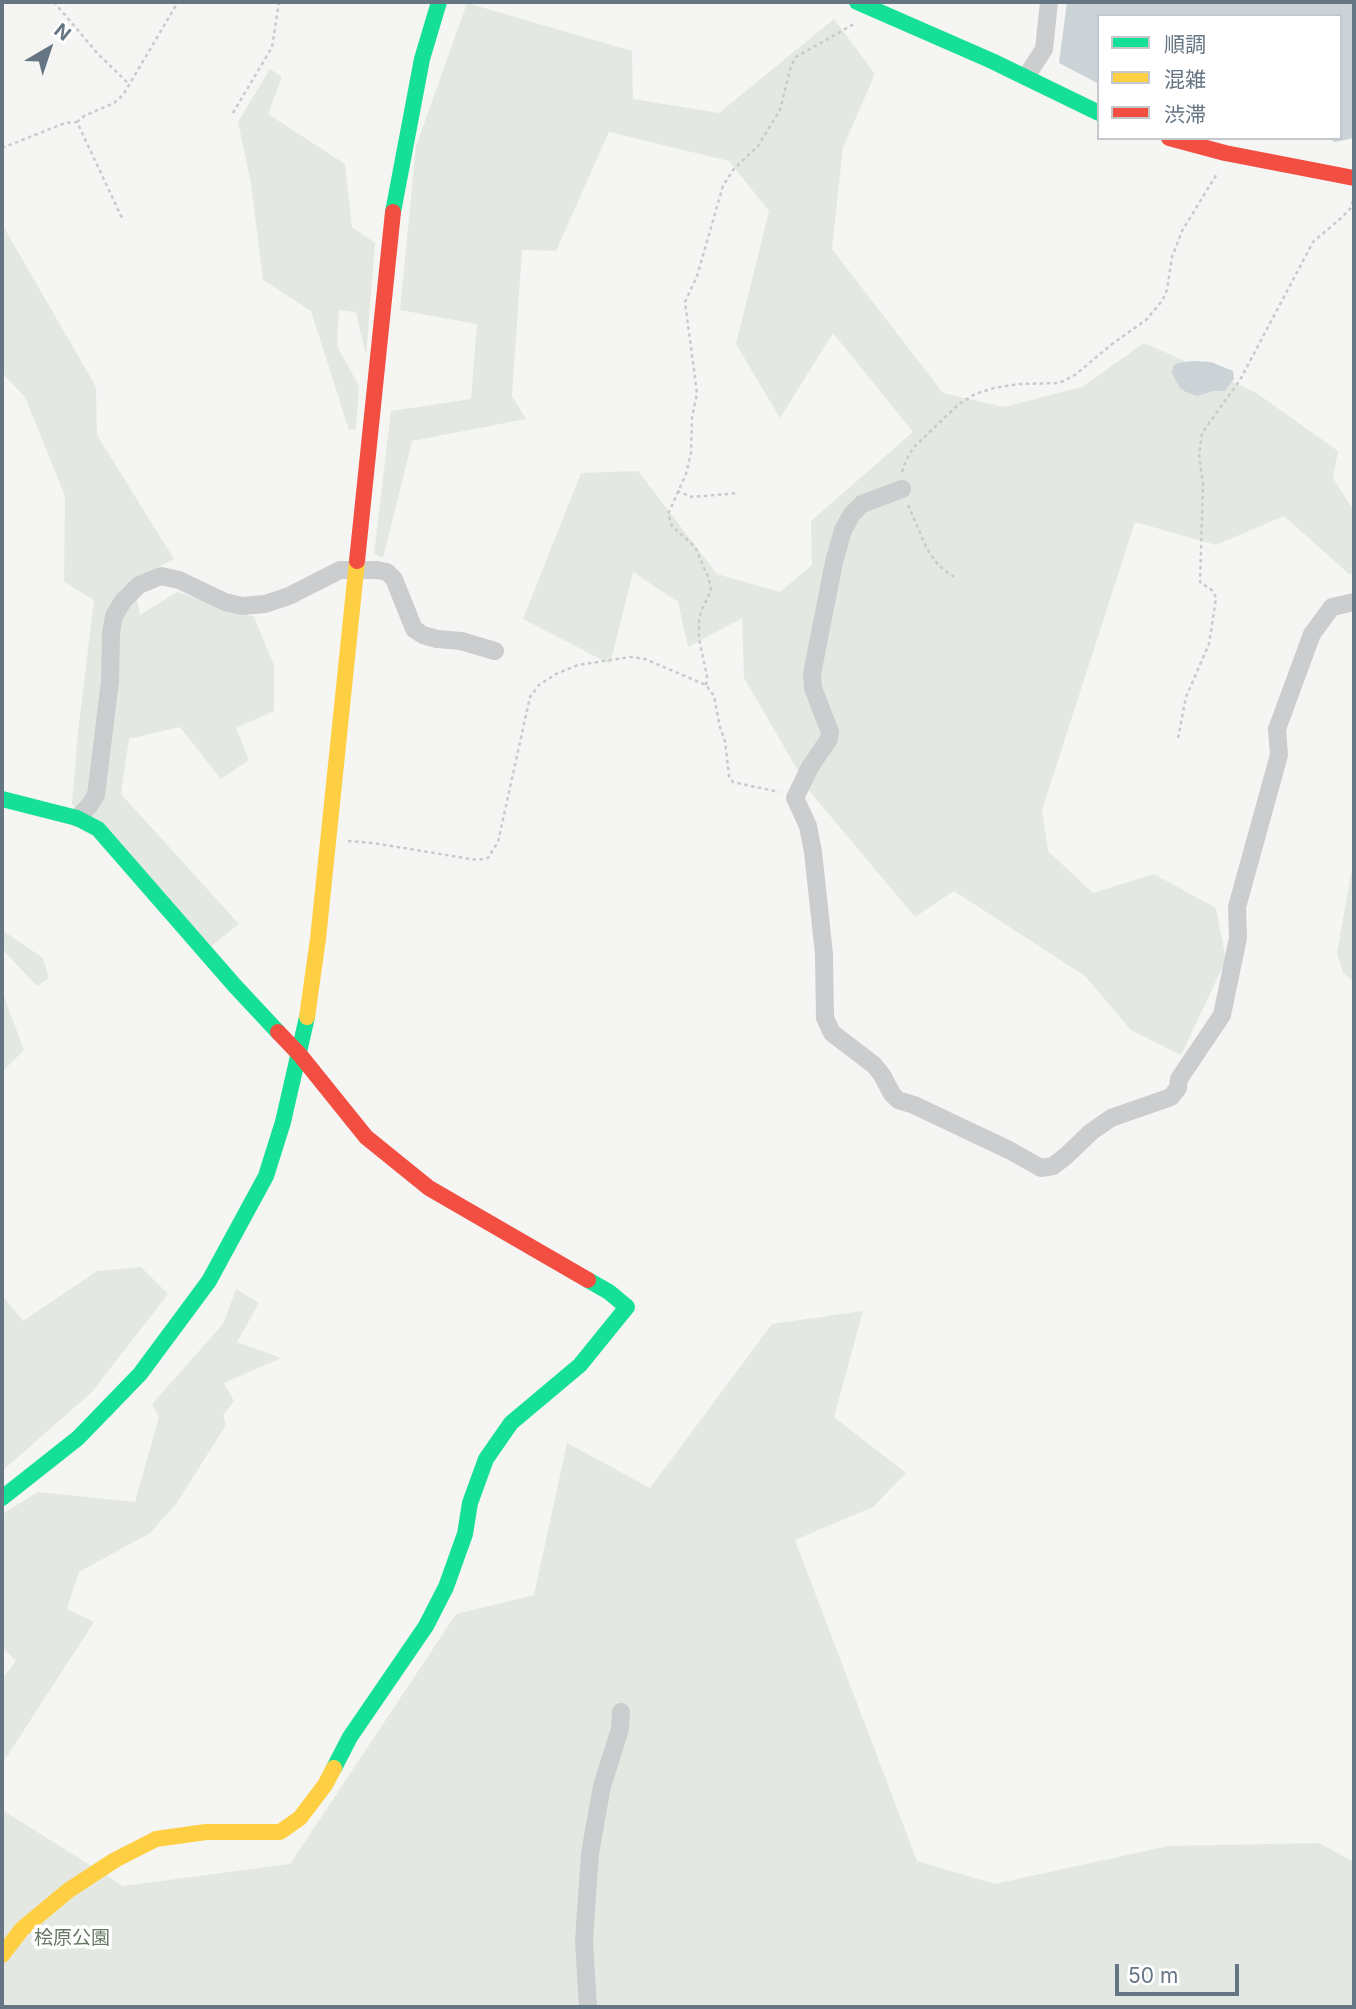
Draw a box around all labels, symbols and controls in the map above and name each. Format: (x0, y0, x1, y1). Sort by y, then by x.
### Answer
north arrow (14, 14, 84, 84)
legend (1097, 14, 1342, 140)
text: N (50, 19, 75, 46)
text: 順調 (1164, 32, 1206, 57)
text: 混雑 (1164, 67, 1206, 92)
text: 渋滞 (1164, 102, 1206, 127)
park label: 桧原公園 (34, 1927, 110, 1949)
scale bar (1118, 1950, 1242, 1994)
text: 50 m (1128, 1963, 1178, 1988)

